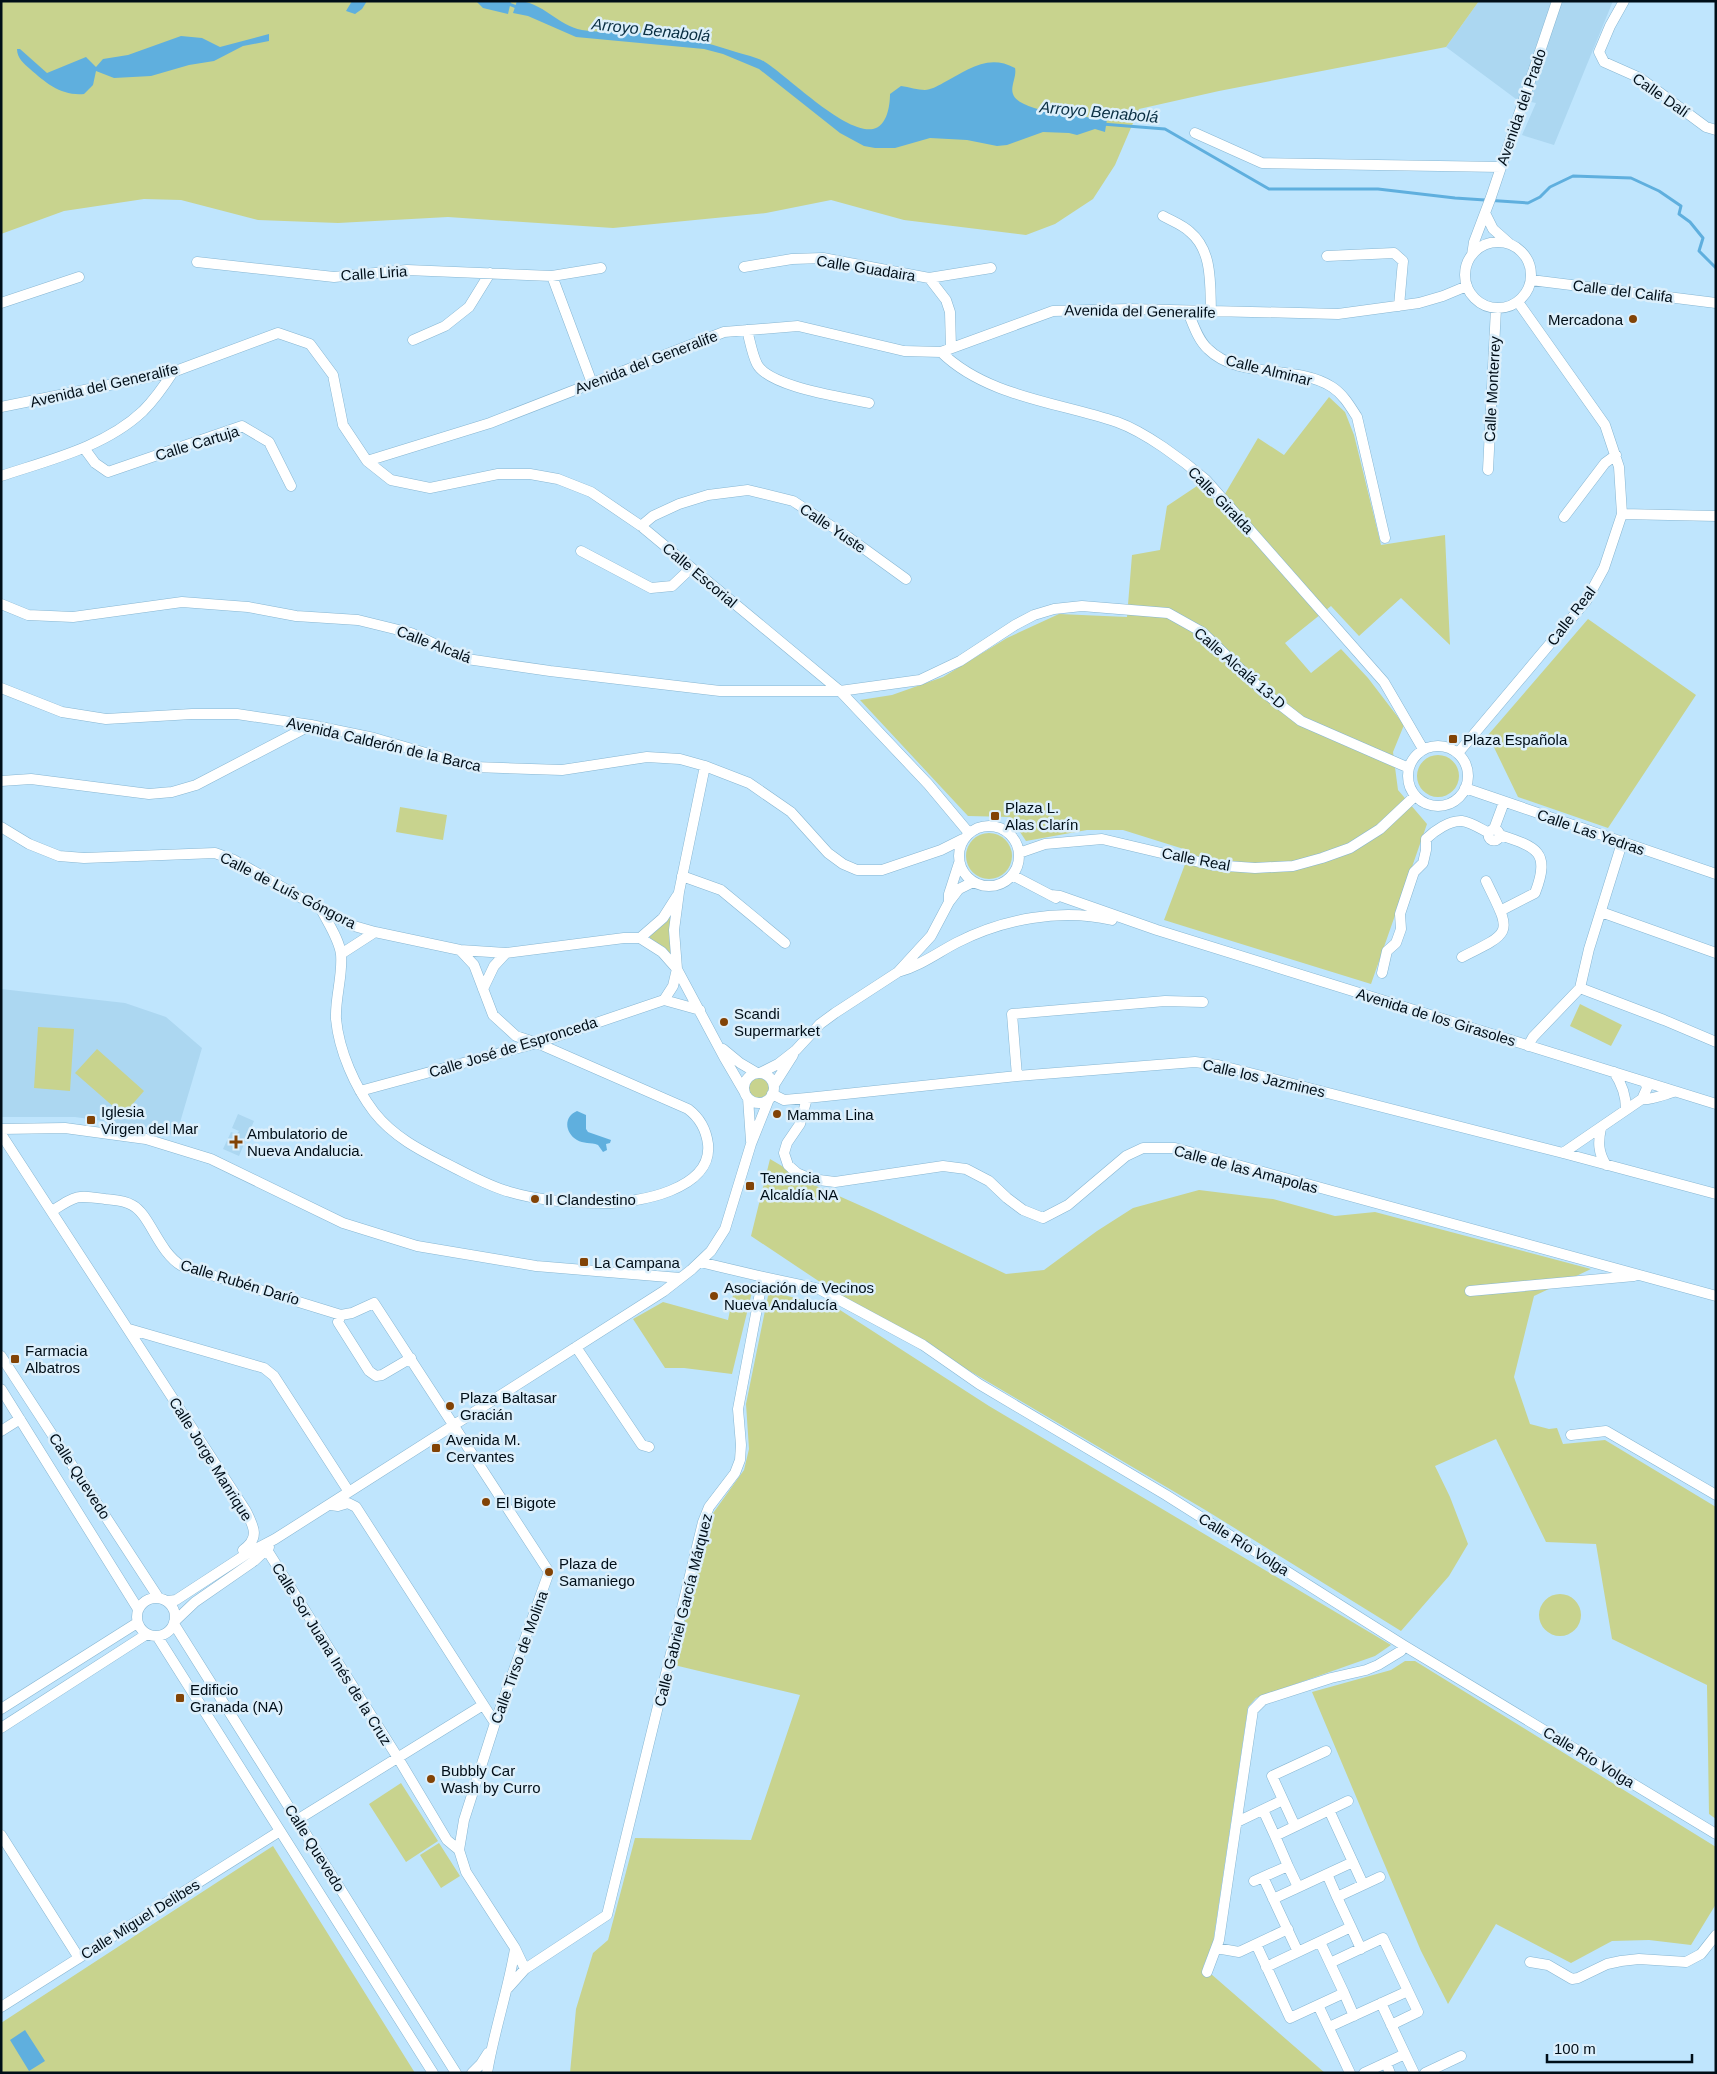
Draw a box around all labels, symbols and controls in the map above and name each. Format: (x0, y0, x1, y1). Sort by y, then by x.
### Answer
water label: Arroyo Benabolá (590, 15, 711, 45)
street label: Avenida del Prado (1493, 46, 1549, 168)
street label: Calle Dalí (1629, 69, 1693, 121)
water label: Arroyo Benabolá (1038, 98, 1159, 126)
street label: Calle Guadaira (815, 252, 917, 284)
street label: Calle Liria (340, 262, 409, 284)
street label: Calle del Califa (1572, 276, 1675, 306)
street label: Avenida del Generalife (1064, 301, 1216, 321)
place label: Mercadona (1548, 311, 1624, 328)
marker: Mercadona (1627, 313, 1639, 325)
street label: Avenida del Generalife (572, 327, 720, 397)
street label: Calle Monterrey (1481, 335, 1503, 442)
street label: Calle Alminar (1224, 351, 1314, 389)
street label: Avenida del Generalife (28, 360, 180, 410)
street label: Calle Cartuja (153, 422, 242, 464)
street label: Calle Giralda (1185, 463, 1258, 538)
street label: Calle Yuste (797, 500, 869, 556)
street label: Calle Escorial (659, 539, 741, 611)
street label: Calle Real (1543, 583, 1599, 649)
street label: Calle Alcalá (394, 622, 474, 666)
street label: Calle Alcalá 13-D (1191, 624, 1289, 712)
street label: Avenida Calderón de la Barca (285, 713, 484, 775)
place label: Plaza Española (1463, 731, 1568, 748)
marker: Plaza Española (1447, 733, 1459, 745)
place label: Plaza L. Alas Clarín (1005, 799, 1078, 833)
street label: Calle Las Yedras (1535, 806, 1647, 858)
marker: Plaza L. Alas Clarín (989, 810, 1001, 822)
street label: Calle Real (1160, 844, 1232, 874)
street label: Calle de Luís Góngora (217, 848, 359, 932)
street label: Avenida de los Girasoles (1354, 985, 1518, 1049)
place label: Scandi Supermarket (734, 1005, 821, 1039)
street label: Calle José de Espronceda (427, 1013, 600, 1081)
marker: Scandi Supermarket (718, 1016, 730, 1028)
street label: Calle los Jazmines (1201, 1056, 1327, 1100)
place label: Iglesia Virgen del Mar (101, 1103, 198, 1137)
place label: Mamma Lina (787, 1106, 874, 1123)
marker: Mamma Lina (771, 1108, 783, 1120)
marker: Iglesia Virgen del Mar (85, 1114, 97, 1126)
place label: Ambulatorio de Nueva Andalucia. (247, 1125, 364, 1159)
marker: Ambulatorio de Nueva Andalucia. (229, 1135, 243, 1149)
street label: Calle de las Amapolas (1172, 1142, 1320, 1196)
place label: Tenencia Alcaldía NA (760, 1169, 838, 1203)
marker: Tenencia Alcaldía NA (744, 1180, 756, 1192)
place label: Il Clandestino (545, 1191, 636, 1208)
marker: Il Clandestino (529, 1193, 541, 1205)
place label: La Campana (594, 1254, 681, 1271)
street label: Calle Rubén Darío (179, 1256, 301, 1308)
marker: La Campana (578, 1256, 590, 1268)
place label: Asociación de Vecinos Nueva Andalucía (724, 1279, 874, 1313)
marker: Asociación de Vecinos Nueva Andalucía (708, 1290, 720, 1302)
place label: Farmacia Albatros (25, 1342, 88, 1376)
marker: Farmacia Albatros (9, 1353, 21, 1365)
place label: Plaza Baltasar Gracián (460, 1389, 557, 1423)
street label: Calle Jorge Manrique (166, 1394, 256, 1524)
marker: Plaza Baltasar Gracián (444, 1400, 456, 1412)
street label: Calle Quevedo (46, 1430, 114, 1522)
place label: Avenida M. Cervantes (446, 1431, 521, 1465)
marker: Avenida M. Cervantes (430, 1442, 442, 1454)
place label: El Bigote (496, 1494, 556, 1511)
marker: El Bigote (480, 1496, 492, 1508)
street label: Calle Río Volga (1196, 1509, 1293, 1579)
street label: Calle Gabriel García Márquez (651, 1512, 715, 1708)
place label: Plaza de Samaniego (559, 1555, 635, 1589)
street label: Calle Sor Juana Inés de la Cruz (269, 1560, 395, 1748)
marker: Plaza de Samaniego (543, 1566, 555, 1578)
street label: Calle Tirso de Molina (487, 1588, 551, 1726)
place label: Edificio Granada (NA) (190, 1681, 283, 1715)
marker: Edificio Granada (NA) (174, 1692, 186, 1704)
street label: Calle Río Volga (1540, 1723, 1638, 1791)
place label: Bubbly Car Wash by Curro (441, 1762, 540, 1796)
marker: Bubbly Car Wash by Curro (425, 1773, 437, 1785)
street label: Calle Quevedo (281, 1801, 349, 1895)
street label: Calle Miguel Delibes (78, 1876, 202, 1962)
scale bar (1547, 2032, 1692, 2064)
text: 100 m (1554, 2040, 1596, 2057)

